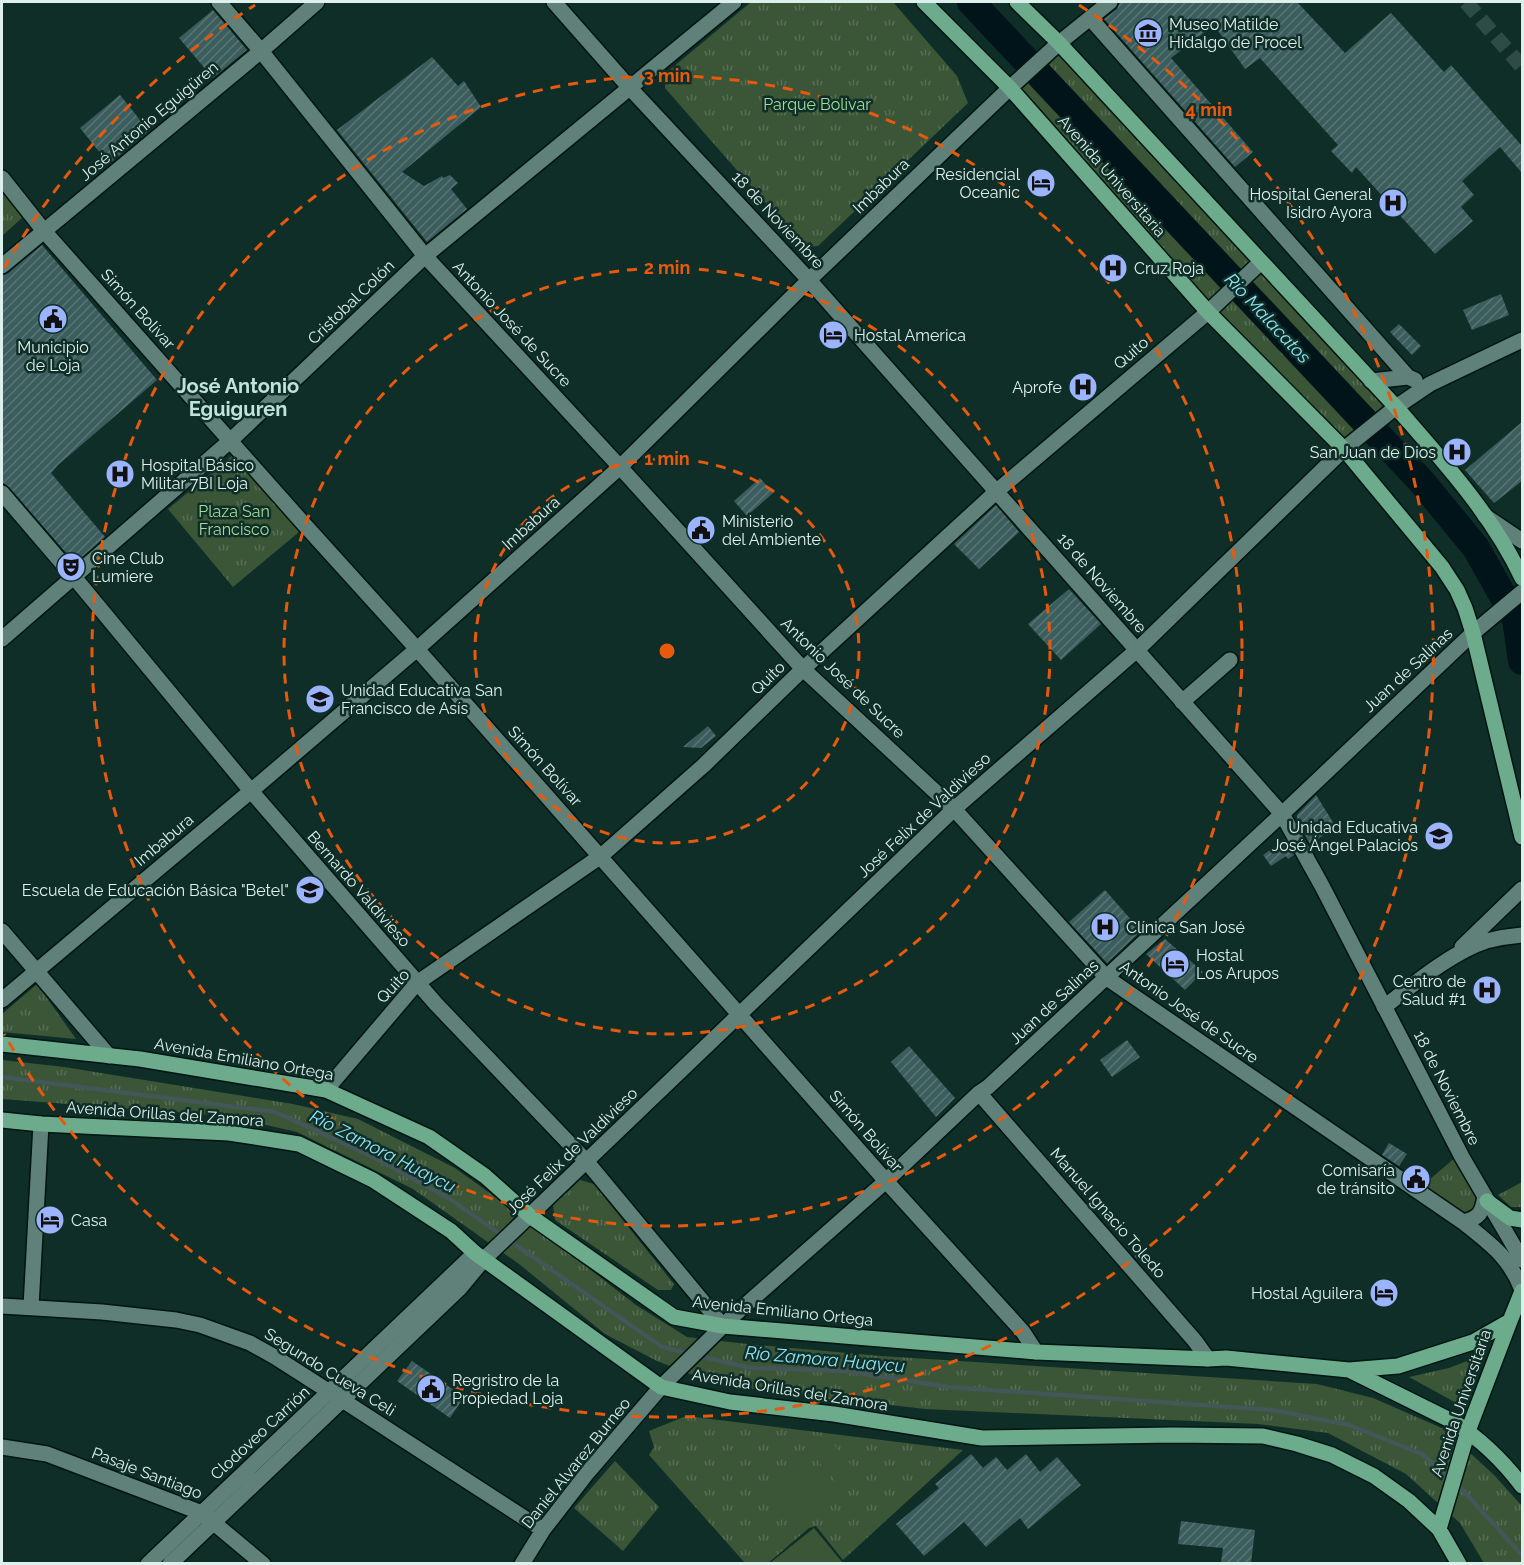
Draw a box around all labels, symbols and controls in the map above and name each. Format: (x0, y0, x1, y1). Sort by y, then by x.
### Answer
place label: Museo Matilde Hidalgo de Procel (1169, 15, 1302, 52)
museum icon: Museo Matilde Hidalgo de Procel (1132, 17, 1164, 49)
street label: José Antonio Eguigüren (76, 58, 222, 184)
text: 3 min (644, 65, 690, 86)
park label: Parque Bolivar (763, 95, 871, 114)
text: 4 min (1186, 99, 1232, 120)
street label: Avenida Universitaria (1054, 111, 1170, 241)
street label: Imbabura (849, 155, 913, 217)
place label: Residencial Oceanic (935, 165, 1021, 202)
street label: 18 de Noviembre (728, 167, 828, 273)
hotel icon: Residencial Oceanic (1025, 167, 1057, 199)
place label: Hospital General Isidro Ayora (1249, 185, 1373, 222)
hospital icon: Hospital General Isidro Ayora (1377, 187, 1409, 219)
hospital icon: Cruz Roja (1097, 252, 1129, 284)
street label: Cristobal Colón (304, 256, 398, 348)
street label: Antonio José de Sucre (449, 257, 575, 391)
text: 2 min (644, 257, 690, 278)
place label: Cruz Roja (1134, 259, 1204, 278)
street label: Simón Bolívar (97, 265, 179, 353)
water label: Rio Malacatos (1221, 269, 1315, 368)
public building icon: Municipio de Loja (37, 303, 69, 335)
hotel icon: Hostal America (817, 319, 849, 351)
place label: Hostal America (854, 326, 966, 345)
street label: Quito (1110, 333, 1152, 373)
place label: Municipio de Loja (17, 338, 89, 375)
hospital icon: Aprofe (1067, 371, 1099, 403)
district label: José Antonio Eguiguren (177, 374, 299, 421)
place label: Aprofe (1012, 378, 1062, 397)
hospital icon: San Juan de Dios (1441, 436, 1473, 468)
place label: San Juan de Dios (1310, 443, 1436, 462)
text: 1 min (644, 448, 690, 469)
place label: Hospital Básico Militar 7BI Loja (141, 456, 254, 493)
hospital icon: Hospital Básico Militar 7BI Loja (104, 458, 136, 490)
street label: Imbabura (498, 492, 564, 554)
park label: Plaza San Francisco (198, 502, 270, 539)
place label: Ministerio del Ambiente (722, 512, 821, 549)
public building icon: Ministerio del Ambiente (685, 514, 717, 546)
street label: 18 de Noviembre (1053, 529, 1151, 637)
place label: Cine Club Lumiere (92, 549, 164, 586)
theatre icon: Cine Club Lumiere (55, 551, 87, 583)
street label: Antonio José de Sucre (777, 614, 909, 742)
street label: Juan de Salinas (1360, 624, 1457, 716)
centre of rings (657, 641, 677, 661)
street label: Quito (747, 657, 789, 699)
place label: Unidad Educativa San Francisco de Asís (341, 681, 503, 718)
school or university icon: Unidad Educativa San Francisco de Asís (304, 683, 336, 715)
street label: Simón Bolívar (504, 722, 586, 810)
street label: José Felix de Valdivieso (854, 748, 994, 882)
street label: Imbabura (131, 810, 197, 870)
place label: Unidad Educativa José Ángel Palacios (1272, 818, 1418, 855)
school or university icon: Unidad Educativa José Ángel Palacios (1423, 820, 1455, 852)
street label: Bernardo Valdivieso (304, 827, 414, 951)
school or university icon: Escuela de Educación Básica "Betel" (294, 874, 326, 906)
place label: Escuela de Educación Básica "Betel" (22, 881, 289, 900)
hospital icon: Clínica San José (1089, 911, 1121, 943)
place label: Clínica San José (1126, 918, 1245, 937)
place label: Hostal Los Arupos (1196, 946, 1279, 983)
hotel icon: Hostal Los Arupos (1159, 948, 1191, 980)
street label: Juan de Salinas (1006, 956, 1103, 1048)
street label: Antonio José de Sucre (1116, 957, 1262, 1067)
street label: Quito (373, 965, 413, 1007)
place label: Centro de Salud #1 (1393, 972, 1466, 1009)
hospital icon: Centro de Salud #1 (1471, 974, 1503, 1006)
street label: 18 de Noviembre (1410, 1028, 1484, 1148)
street label: Avenida Emiliano Ortega (153, 1034, 335, 1084)
street label: José Felix de Valdivieso (503, 1084, 641, 1218)
street label: Simón Bolívar (826, 1086, 907, 1176)
street label: Avenida Orillas del Zamora (65, 1098, 265, 1130)
water label: Río Zamora Huaycu (307, 1105, 459, 1197)
street label: Manuel Ignacio Toledo (1046, 1144, 1170, 1282)
place label: Comisaría de tránsito (1317, 1161, 1395, 1198)
public building icon: Comisaría de tránsito (1400, 1163, 1432, 1195)
hotel icon: Casa (34, 1204, 66, 1236)
place label: Casa (71, 1211, 107, 1230)
hotel icon: Hostal Aguilera (1368, 1277, 1400, 1309)
place label: Hostal Aguilera (1251, 1284, 1363, 1303)
street label: Avenida Emiliano Ortega (692, 1292, 874, 1330)
street label: Segundo Cueva Celi (261, 1324, 399, 1420)
street label: Avenida Universitaria (1427, 1327, 1495, 1479)
water label: Río Zamora Huaycu (744, 1342, 906, 1376)
street label: Avenida Orillas del Zamora (691, 1365, 889, 1415)
place label: Regristro de la Propiedad Loja (452, 1371, 563, 1408)
public building icon: Regristro de la Propiedad Loja (415, 1373, 447, 1405)
street label: Clodoveo Carrión (207, 1382, 313, 1484)
street label: Daniel Alvarez Burneo (518, 1394, 634, 1532)
street label: Pasaje Santiago (89, 1443, 205, 1503)

